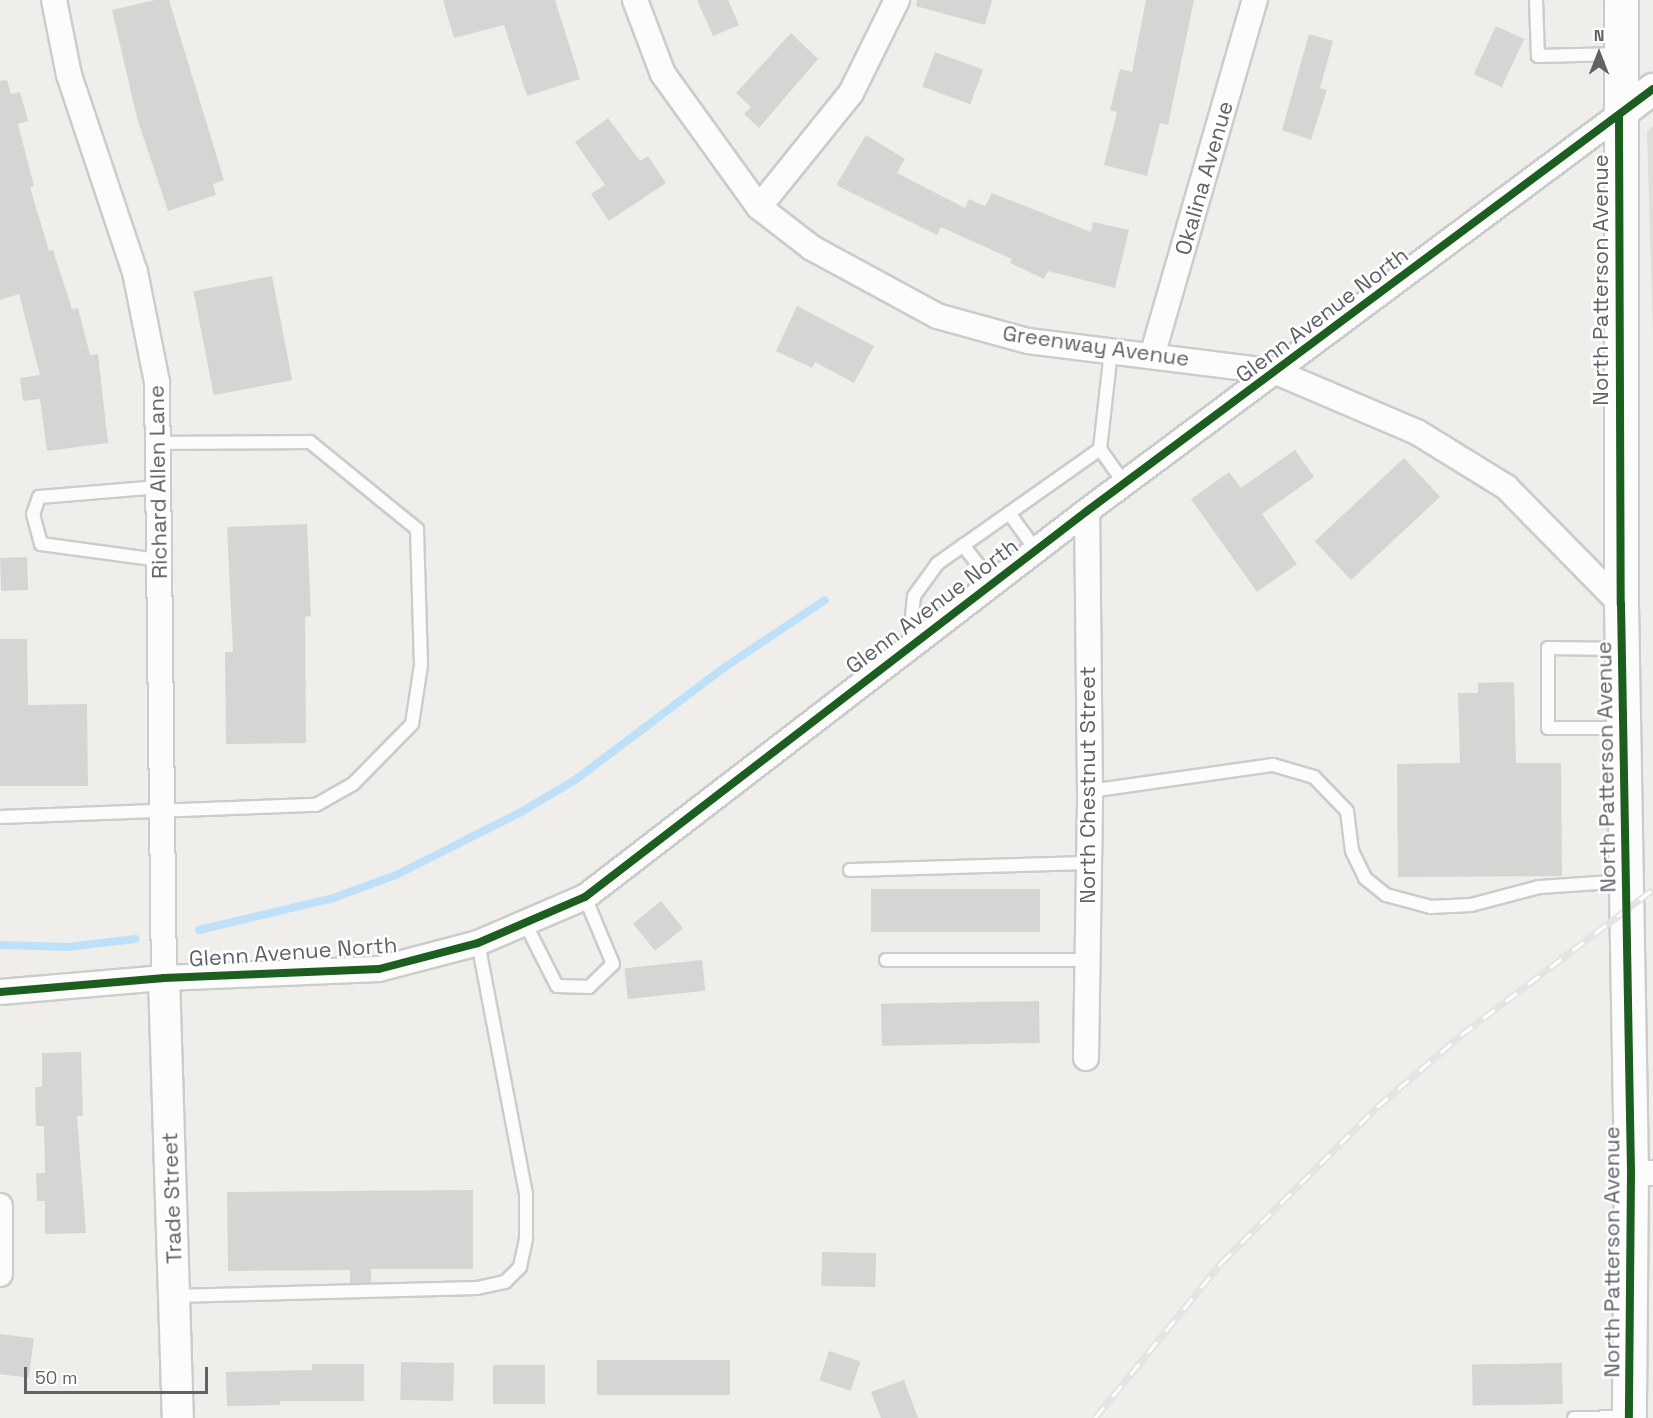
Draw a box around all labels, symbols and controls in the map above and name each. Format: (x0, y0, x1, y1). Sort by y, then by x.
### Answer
north arrow (1569, 24, 1629, 84)
text: N (1594, 25, 1604, 46)
street label: Okalina Avenue (1169, 98, 1239, 258)
street label: North Patterson Avenue (1588, 154, 1614, 406)
street label: Glenn Avenue North (1231, 242, 1413, 388)
street label: Greenway Avenue (1001, 320, 1191, 372)
street label: Richard Allen Lane (143, 385, 173, 579)
street label: Glenn Avenue North (841, 533, 1023, 679)
street label: North Patterson Avenue (1591, 641, 1621, 893)
street label: North Chestnut Street (1075, 666, 1101, 904)
street label: Glenn Avenue North (188, 932, 398, 972)
street label: North Patterson Avenue (1599, 1126, 1625, 1378)
street label: Trade Street (157, 1132, 187, 1264)
scale bar (27, 1355, 212, 1393)
text: 50 m (35, 1366, 77, 1389)

